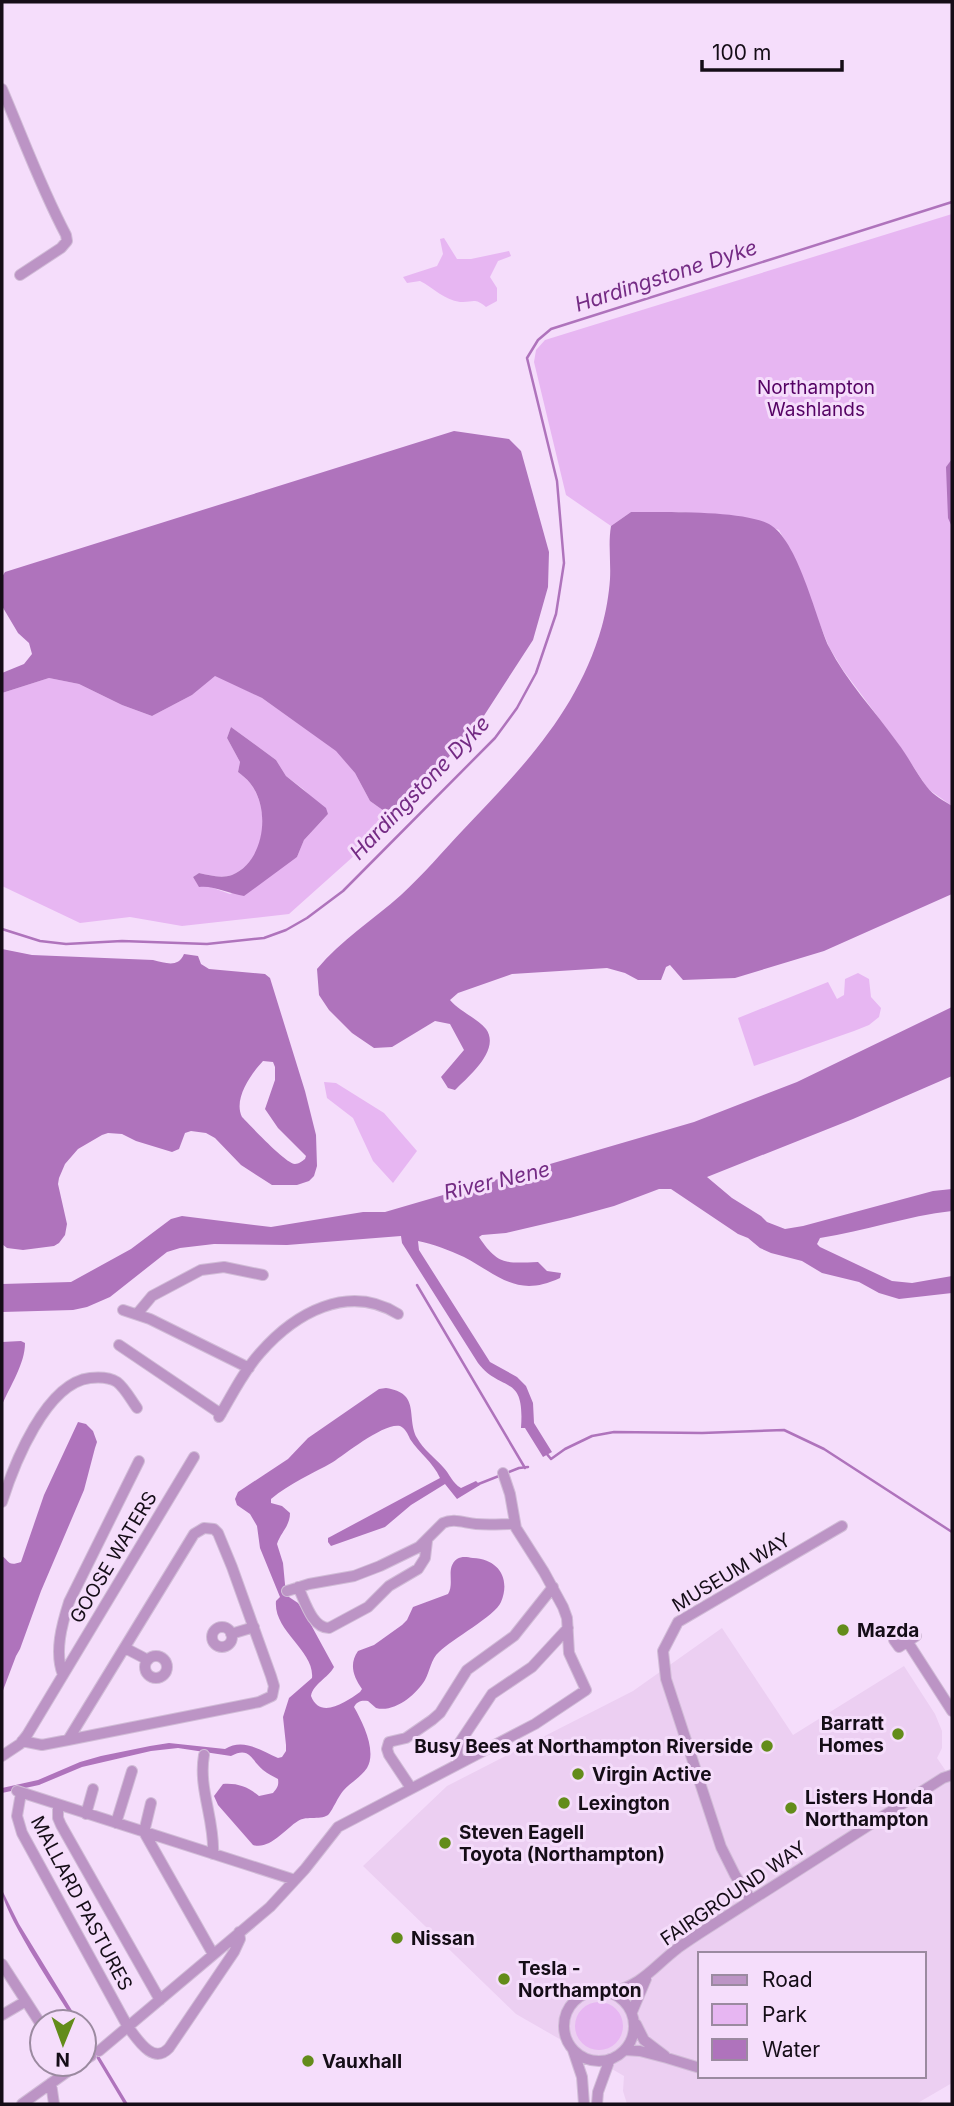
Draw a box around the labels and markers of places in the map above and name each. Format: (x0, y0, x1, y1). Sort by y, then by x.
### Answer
place label: Mazda (857, 1619, 919, 1642)
marker: Mazda (835, 1622, 851, 1638)
place label: Barratt Homes (819, 1712, 884, 1757)
marker: Barratt Homes (890, 1726, 906, 1742)
place label: Busy Bees at Northampton Riverside (414, 1735, 753, 1758)
marker: Busy Bees at Northampton Riverside (759, 1738, 775, 1754)
place label: Virgin Active (592, 1763, 712, 1786)
marker: Virgin Active (570, 1766, 586, 1782)
place label: Listers Honda Northampton (805, 1786, 933, 1831)
place label: Lexington (578, 1792, 670, 1815)
marker: Lexington (556, 1795, 572, 1811)
marker: Listers Honda Northampton (783, 1800, 799, 1816)
place label: Steven Eagell Toyota (Northampton) (459, 1821, 665, 1866)
marker: Steven Eagell Toyota (Northampton) (437, 1835, 453, 1851)
place label: Nissan (411, 1927, 475, 1950)
marker: Nissan (389, 1930, 405, 1946)
place label: Tesla - Northampton (518, 1957, 642, 2002)
marker: Tesla - Northampton (496, 1971, 512, 1987)
place label: Vauxhall (322, 2050, 402, 2073)
marker: Vauxhall (300, 2053, 316, 2069)

